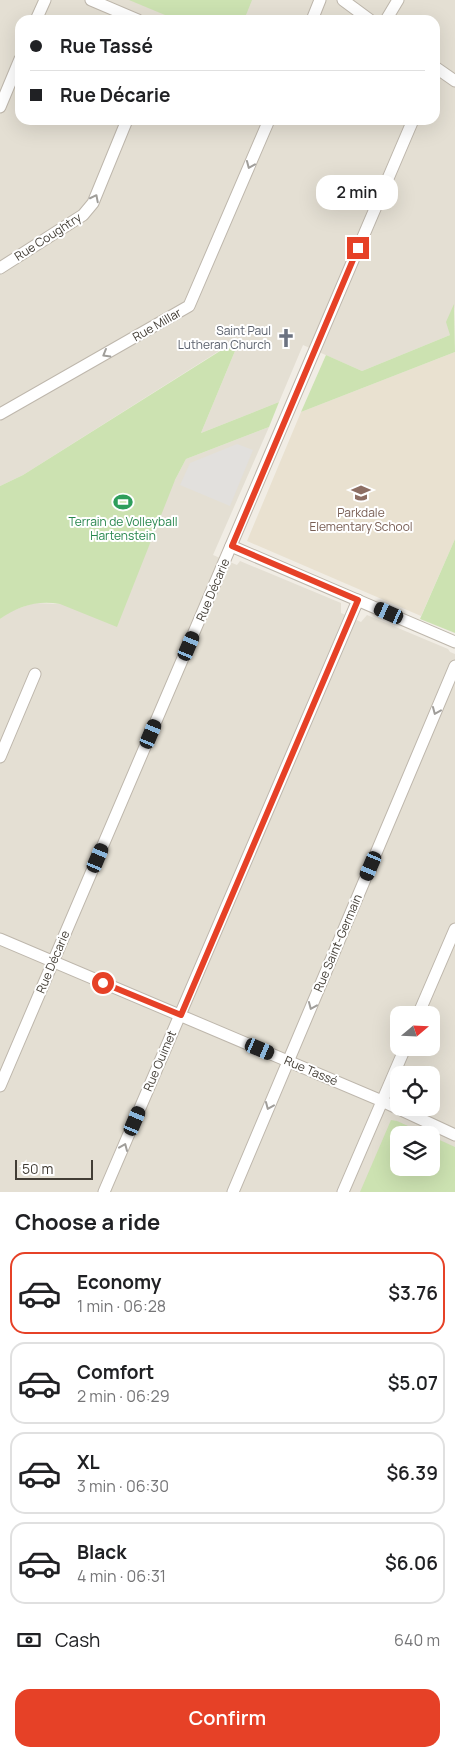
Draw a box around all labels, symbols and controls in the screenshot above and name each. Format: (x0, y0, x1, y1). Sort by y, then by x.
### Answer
text: Rue Tassé (60, 33, 153, 59)
text: Rue Décarie (60, 82, 170, 108)
one-way arrow (245, 160, 256, 169)
callout: 2 min (317, 176, 399, 210)
text: 2 min (337, 181, 377, 203)
one-way arrow (88, 195, 98, 204)
street label: Rue Coughtry (11, 208, 85, 265)
route end (347, 237, 369, 259)
street label: Rue Millar (129, 303, 185, 345)
place label: Saint Paul Lutheran Church (178, 322, 271, 353)
church icon: Saint Paul Lutheran Church (275, 327, 297, 349)
one-way arrow (102, 348, 111, 358)
school or university icon: Parkdale Elementary School (350, 482, 372, 504)
sports icon: Terrain de Volleyball Hartenstein (112, 491, 134, 513)
place label: Parkdale Elementary School (309, 504, 413, 535)
place label: Terrain de Volleyball Hartenstein (69, 513, 177, 544)
street label: Rue Décarie (192, 556, 233, 624)
car (372, 600, 405, 626)
car (176, 629, 201, 663)
one-way arrow (432, 706, 442, 715)
car (138, 717, 163, 751)
car (85, 841, 110, 875)
car (358, 849, 383, 883)
street label: Rue Saint-Germain (309, 891, 366, 994)
street label: Rue Décarie (32, 928, 73, 996)
route start (92, 972, 114, 994)
one-way arrow (307, 1001, 318, 1010)
north arrow (390, 1006, 440, 1056)
map controls (390, 1006, 440, 1176)
street label: Rue Ouimet (139, 1028, 180, 1094)
car (243, 1036, 276, 1062)
street label: Rue Tassé (282, 1052, 341, 1089)
button: locate (390, 1066, 440, 1116)
one-way arrow (265, 1101, 276, 1110)
car (122, 1104, 147, 1138)
button: layers (390, 1126, 440, 1176)
one-way arrow (117, 1143, 128, 1152)
scale bar (15, 1157, 92, 1180)
text: 50 m (22, 1159, 53, 1178)
text: Choose a ride (15, 1207, 160, 1237)
text: Economy (77, 1269, 161, 1295)
icon: car (17, 1271, 62, 1316)
text: $3.76 (388, 1280, 438, 1306)
text: 1 min · 06:28 (77, 1295, 166, 1317)
text: Comfort (77, 1359, 154, 1385)
icon: car (17, 1361, 62, 1406)
text: $5.07 (388, 1370, 438, 1396)
text: 2 min · 06:29 (77, 1385, 170, 1407)
text: XL (77, 1449, 100, 1475)
icon: car (17, 1451, 62, 1496)
text: $6.39 (386, 1460, 438, 1486)
text: 3 min · 06:30 (77, 1475, 169, 1497)
text: Black (77, 1539, 126, 1565)
icon: car (17, 1541, 62, 1586)
text: $6.06 (385, 1550, 438, 1576)
text: 4 min · 06:31 (77, 1565, 166, 1587)
icon: cash (15, 1626, 43, 1654)
text: Cash (55, 1627, 100, 1653)
text: 640 m (394, 1629, 440, 1651)
button: Confirm (15, 1689, 440, 1747)

